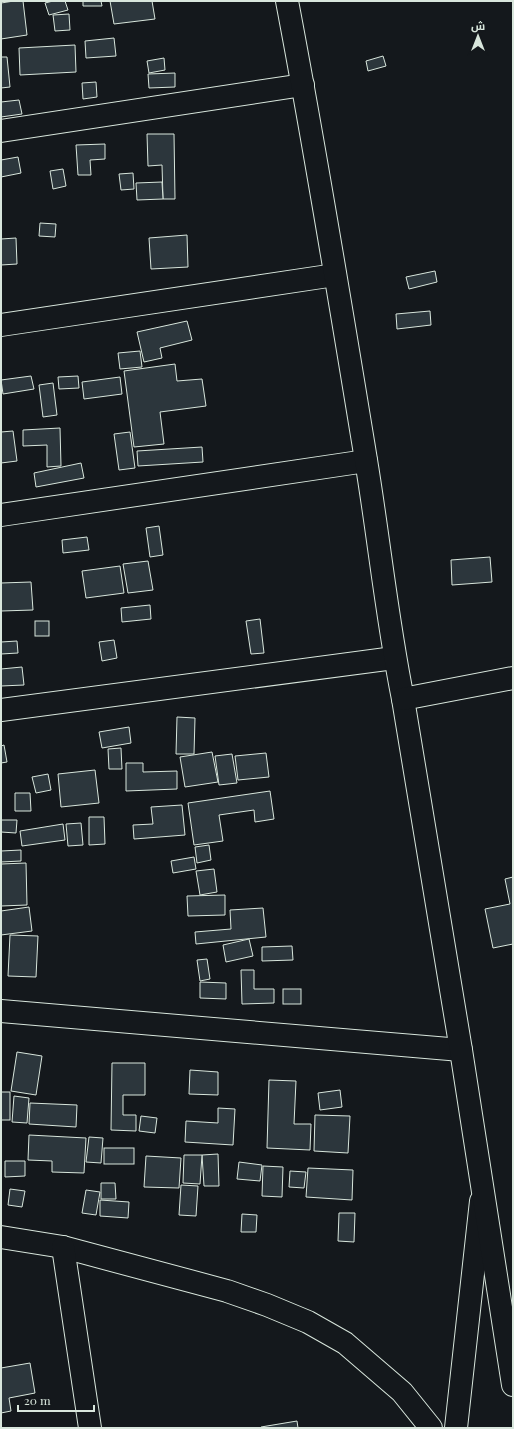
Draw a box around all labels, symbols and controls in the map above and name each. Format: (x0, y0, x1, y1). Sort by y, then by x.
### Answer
north arrow (458, 16, 498, 56)
text: ش (471, 18, 485, 33)
scale bar (18, 1387, 94, 1413)
text: 20 m (24, 1392, 51, 1408)

